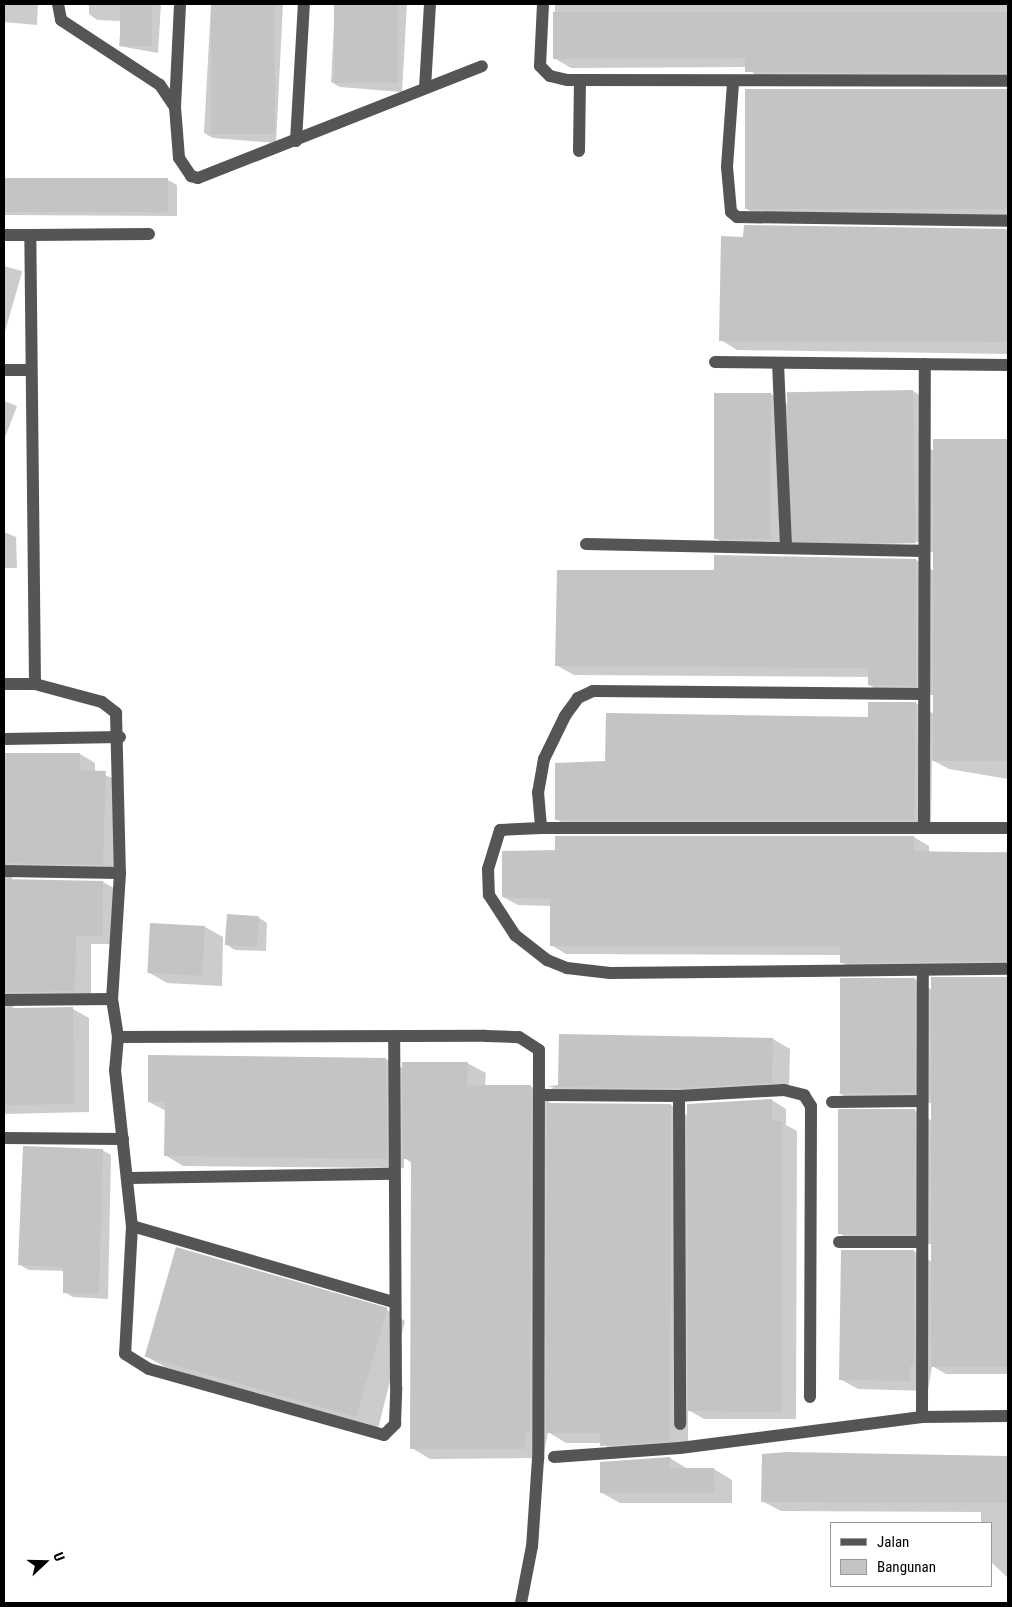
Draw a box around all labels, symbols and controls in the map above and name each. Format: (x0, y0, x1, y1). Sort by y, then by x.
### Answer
legend (830, 1522, 992, 1587)
text: Jalan (877, 1533, 909, 1551)
north arrow (20, 1537, 70, 1587)
text: U (50, 1550, 68, 1563)
text: Bangunan (877, 1558, 936, 1576)

